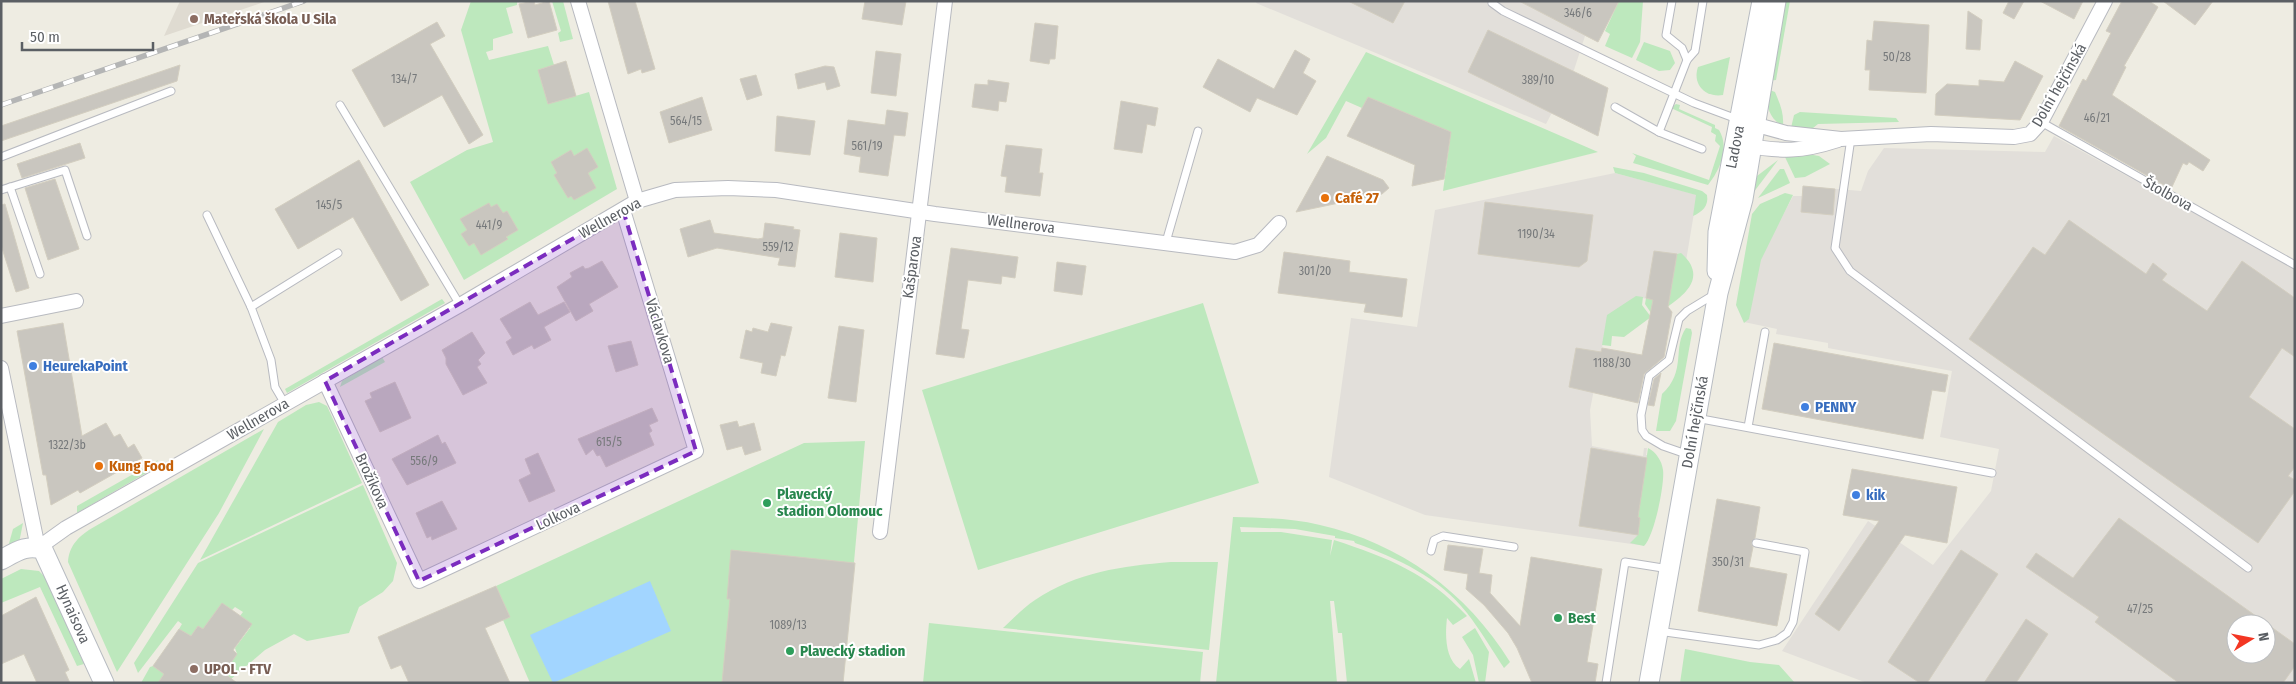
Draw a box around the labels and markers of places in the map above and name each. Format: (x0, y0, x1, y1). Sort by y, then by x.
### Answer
place label: Mateřská škola U Sila (204, 10, 337, 28)
marker: Mateřská škola U Sila (188, 13, 200, 25)
place label: Café 27 (1335, 189, 1380, 207)
marker: Café 27 (1319, 192, 1331, 204)
place label: HeurekaPoint (43, 357, 128, 375)
marker: HeurekaPoint (27, 360, 39, 372)
place label: PENNY (1815, 398, 1857, 416)
marker: PENNY (1799, 401, 1811, 413)
place label: Kung Food (109, 457, 174, 475)
marker: Kung Food (93, 460, 105, 472)
place label: Plavecký stadion Olomouc (777, 485, 883, 520)
place label: kik (1866, 486, 1886, 504)
marker: kik (1850, 489, 1862, 501)
marker: Plavecký stadion Olomouc (761, 497, 773, 509)
place label: Best (1568, 609, 1597, 627)
marker: Best (1552, 612, 1564, 624)
place label: Plavecký stadion (800, 642, 905, 660)
marker: Plavecký stadion (784, 645, 796, 657)
place label: UPOL - FTV (204, 660, 272, 678)
marker: UPOL - FTV (188, 663, 200, 675)

